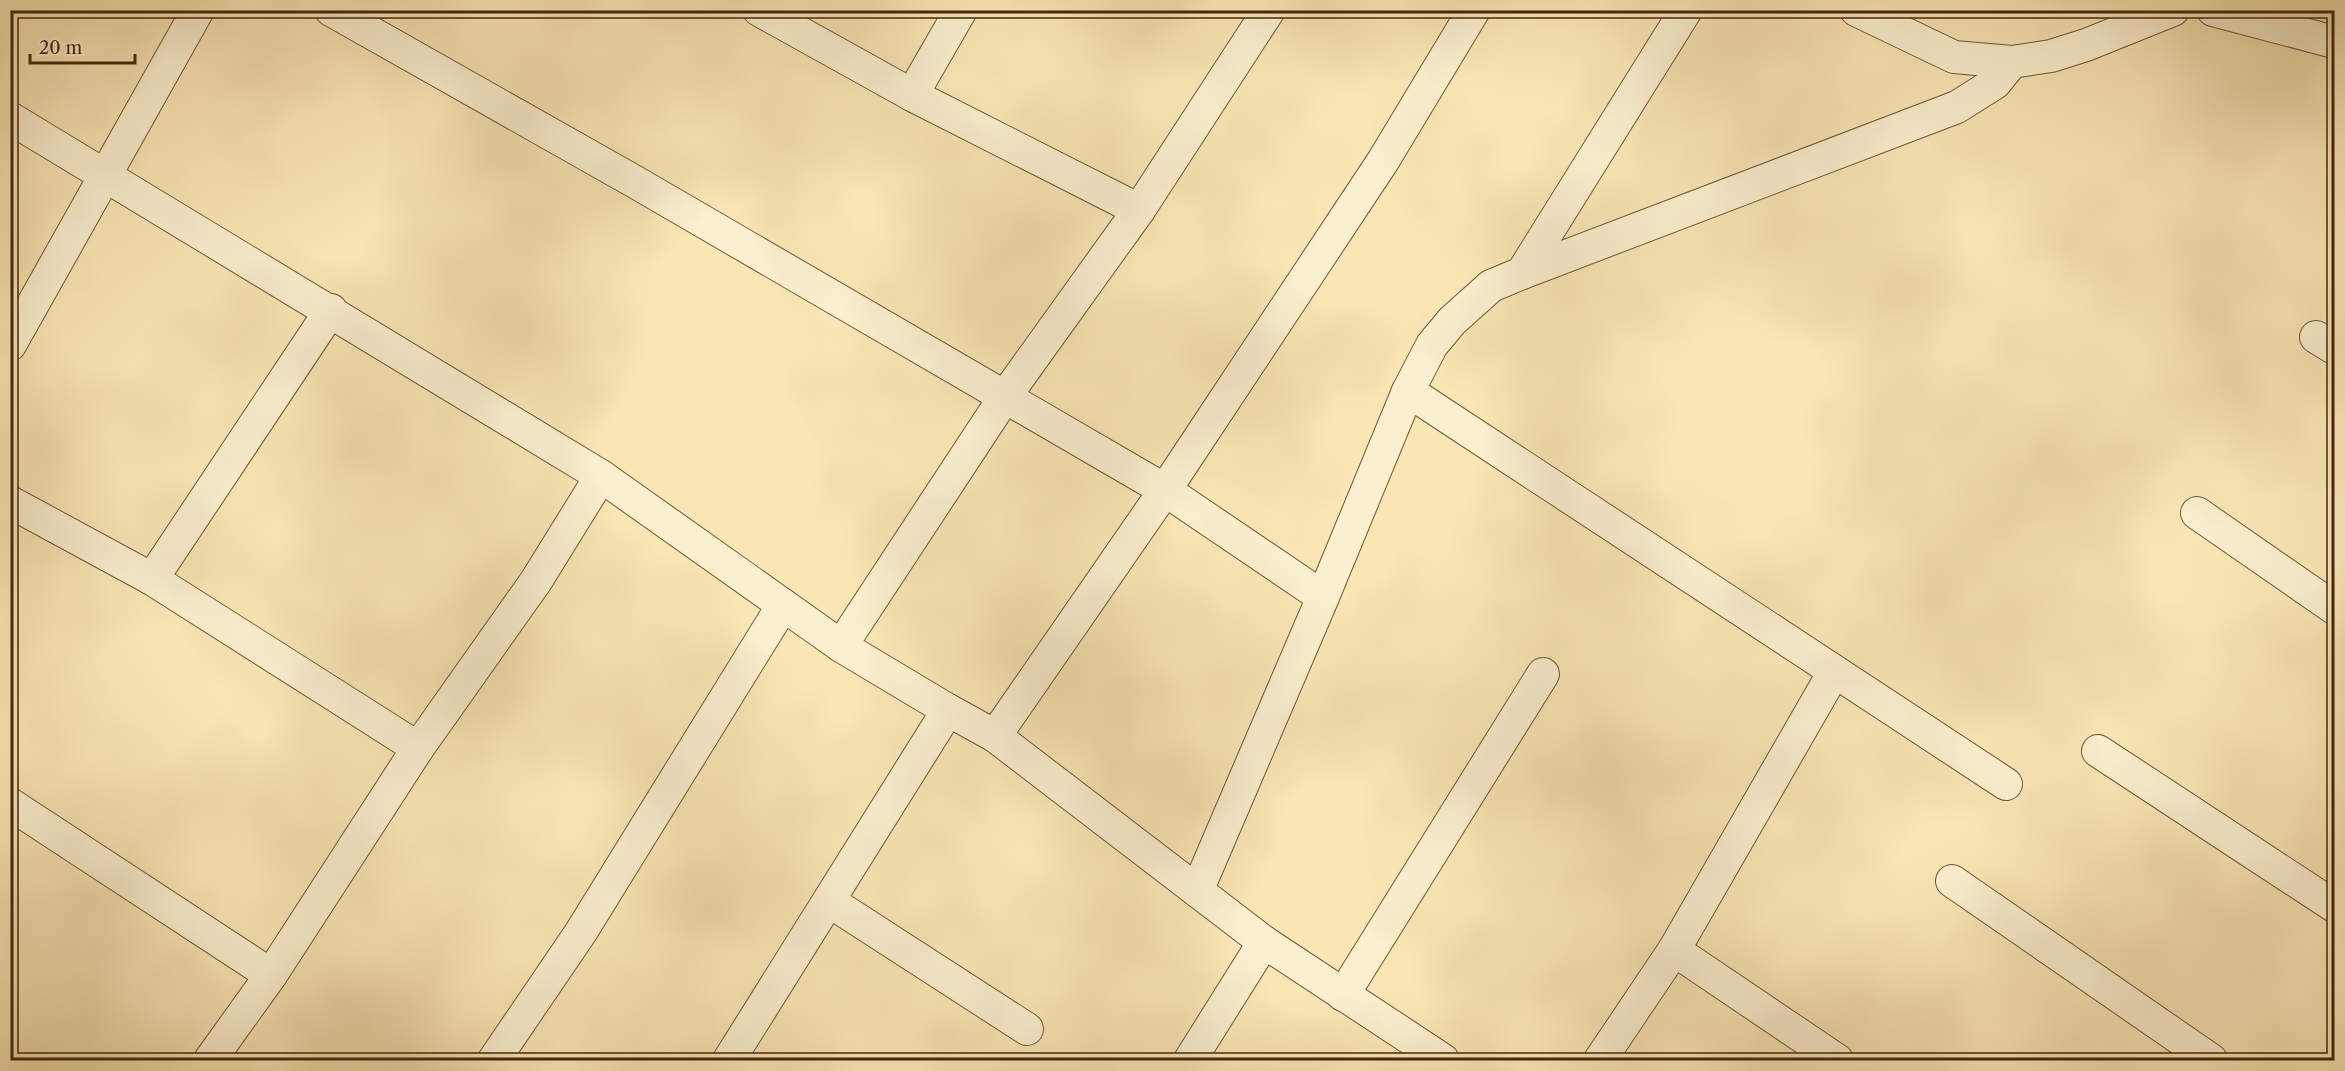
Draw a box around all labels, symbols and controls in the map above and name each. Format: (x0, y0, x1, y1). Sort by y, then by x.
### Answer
scale bar (30, 27, 135, 65)
text: 20 m (39, 37, 83, 59)

